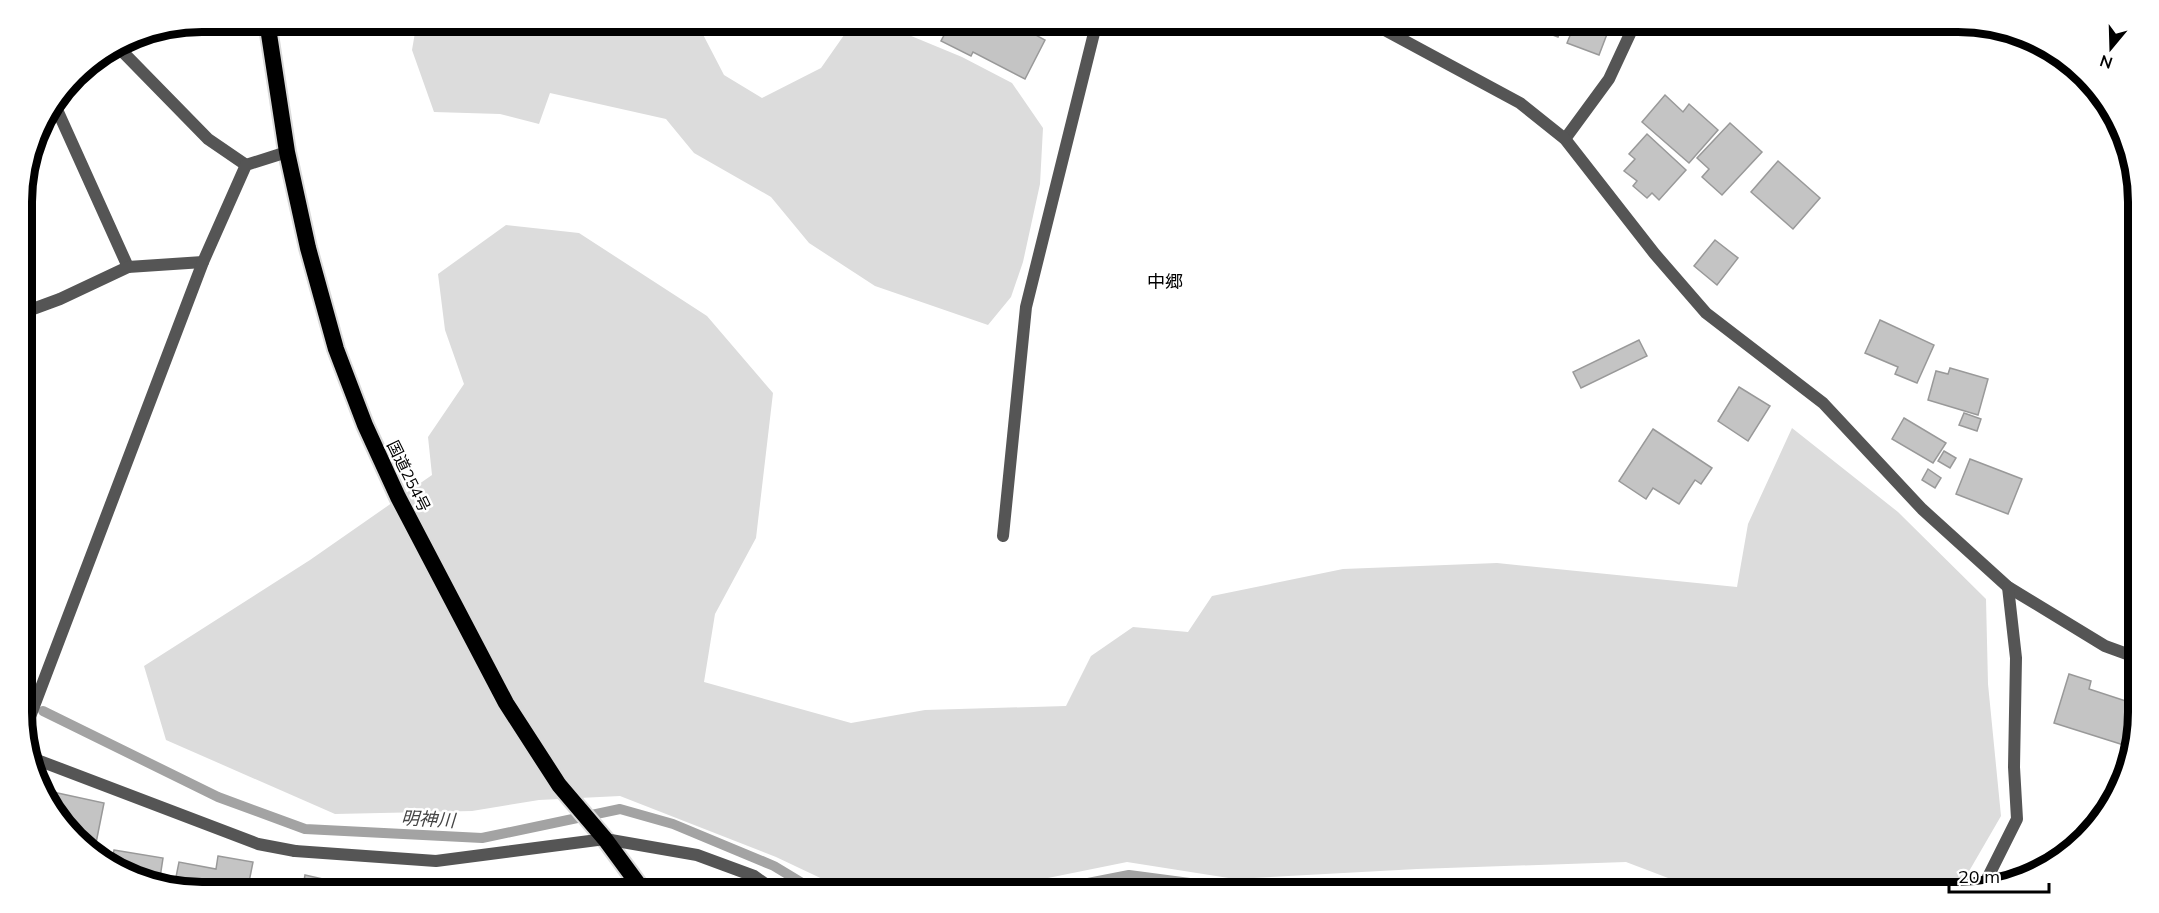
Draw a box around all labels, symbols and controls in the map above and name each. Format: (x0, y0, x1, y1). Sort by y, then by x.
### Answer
north arrow (2081, 18, 2141, 78)
text: N (2097, 51, 2115, 74)
district label: 中郷 (1147, 270, 1183, 293)
street label: 国道254号 (383, 437, 435, 515)
water label: 明神川 (400, 806, 458, 832)
scale bar (1949, 856, 2050, 894)
text: 20 m (1958, 865, 2000, 888)

